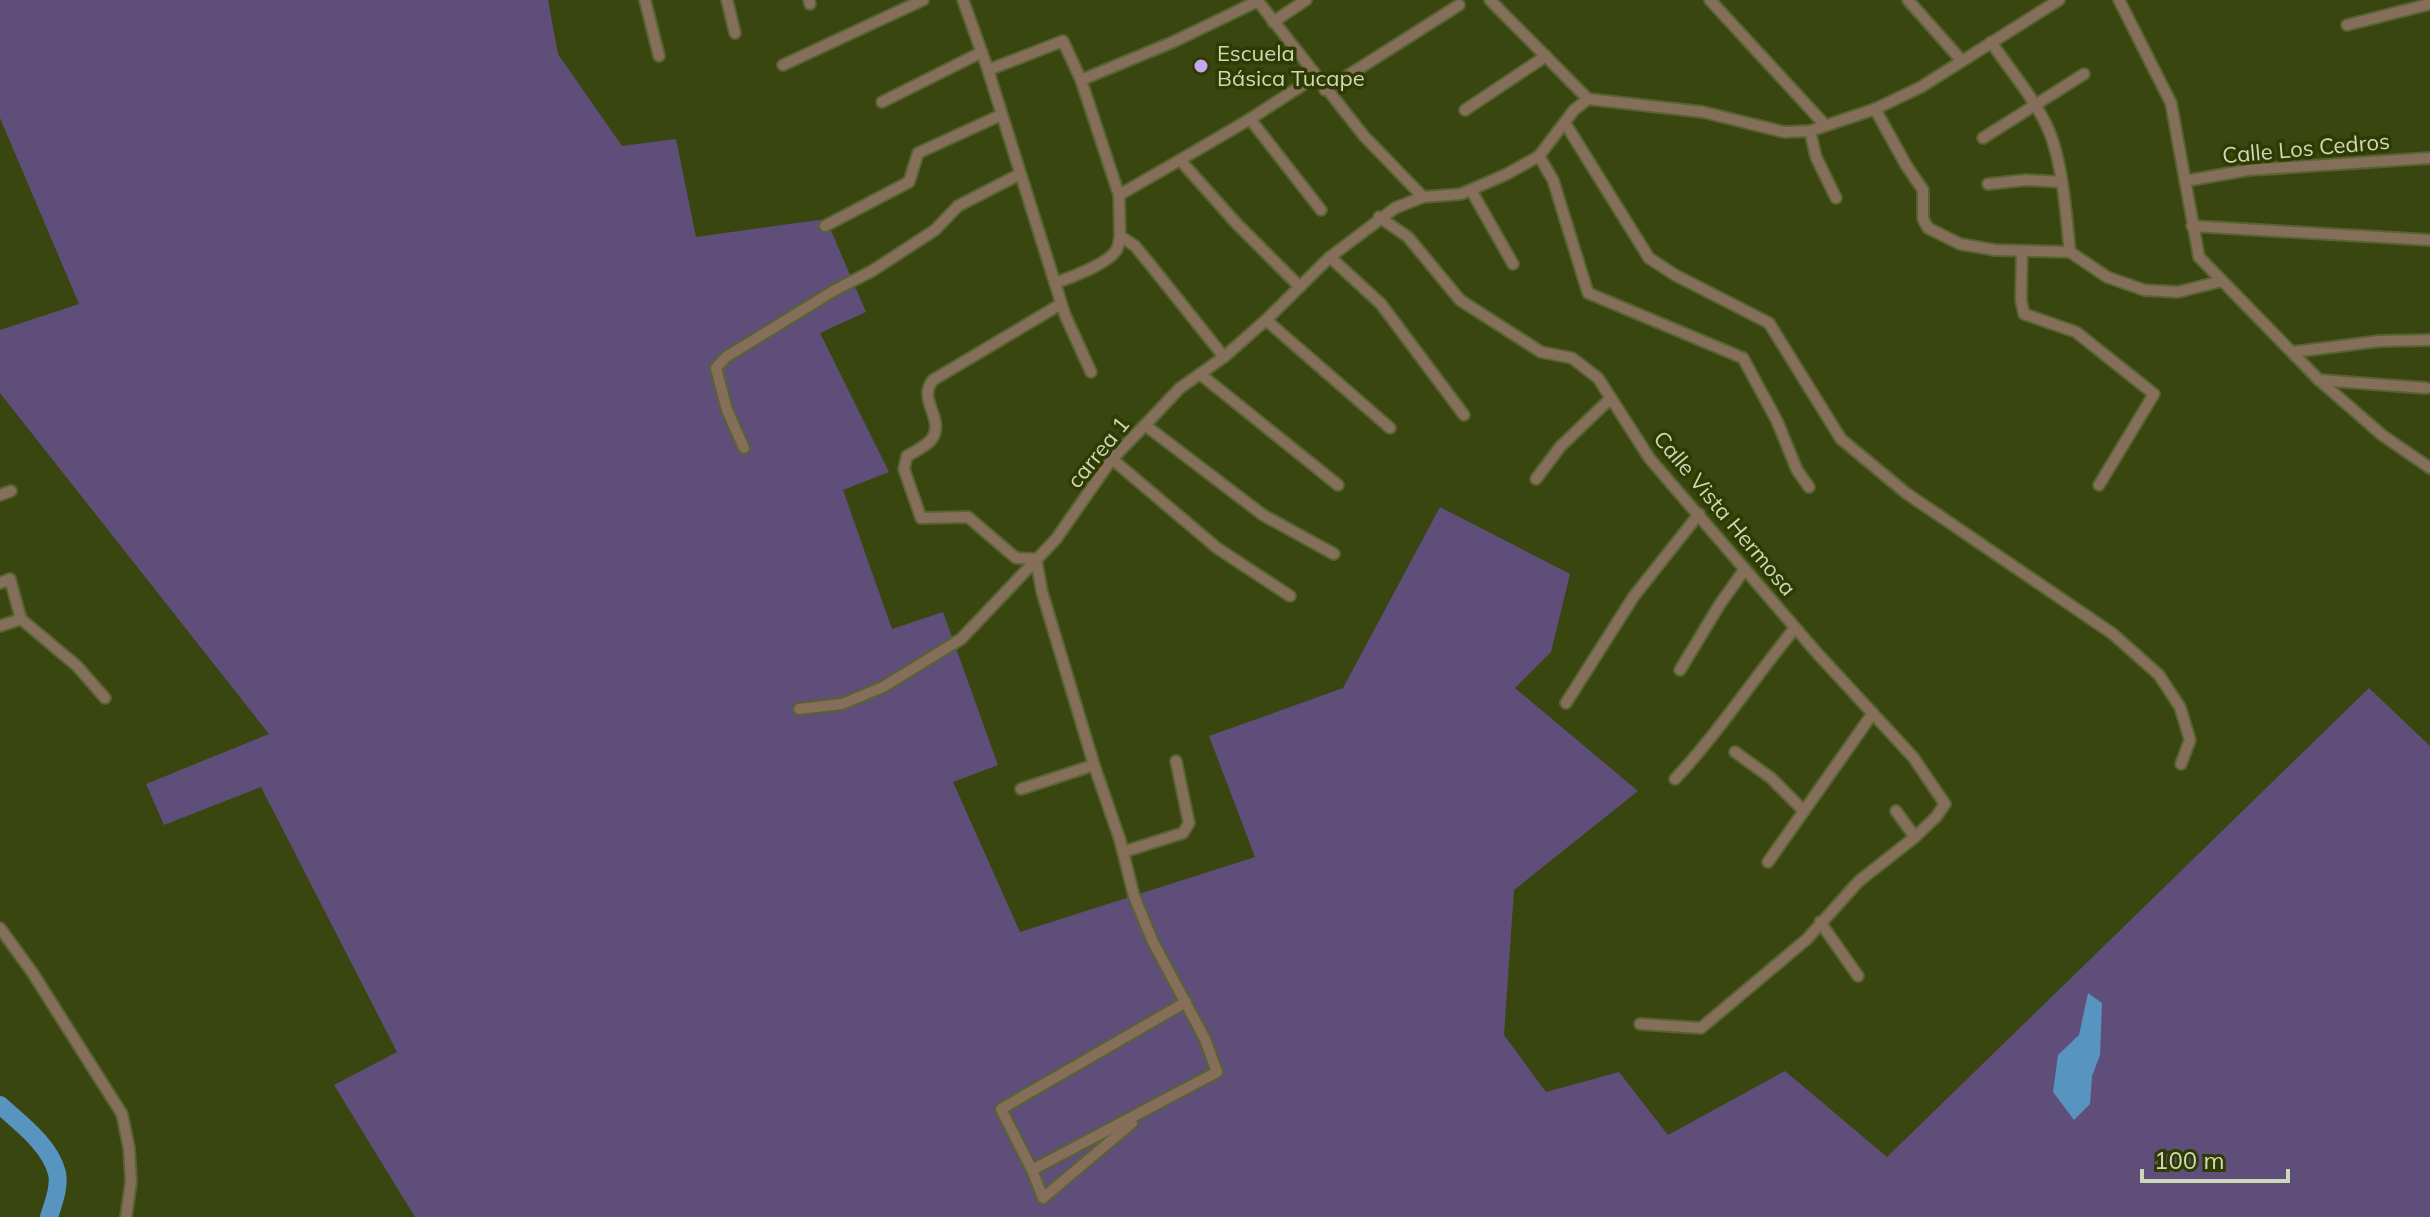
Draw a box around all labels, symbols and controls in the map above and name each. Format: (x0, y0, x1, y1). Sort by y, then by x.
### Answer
place label: Escuela Básica Tucape (1217, 39, 1365, 92)
marker: Escuela Básica Tucape (1192, 57, 1210, 75)
street label: Calle Los Cedros (2221, 127, 2391, 169)
street label: carrea 1 (1061, 411, 1135, 493)
street label: Calle Vista Hermosa (1648, 425, 1802, 601)
scale bar (2142, 1133, 2288, 1183)
text: 100 m (2154, 1145, 2225, 1175)

